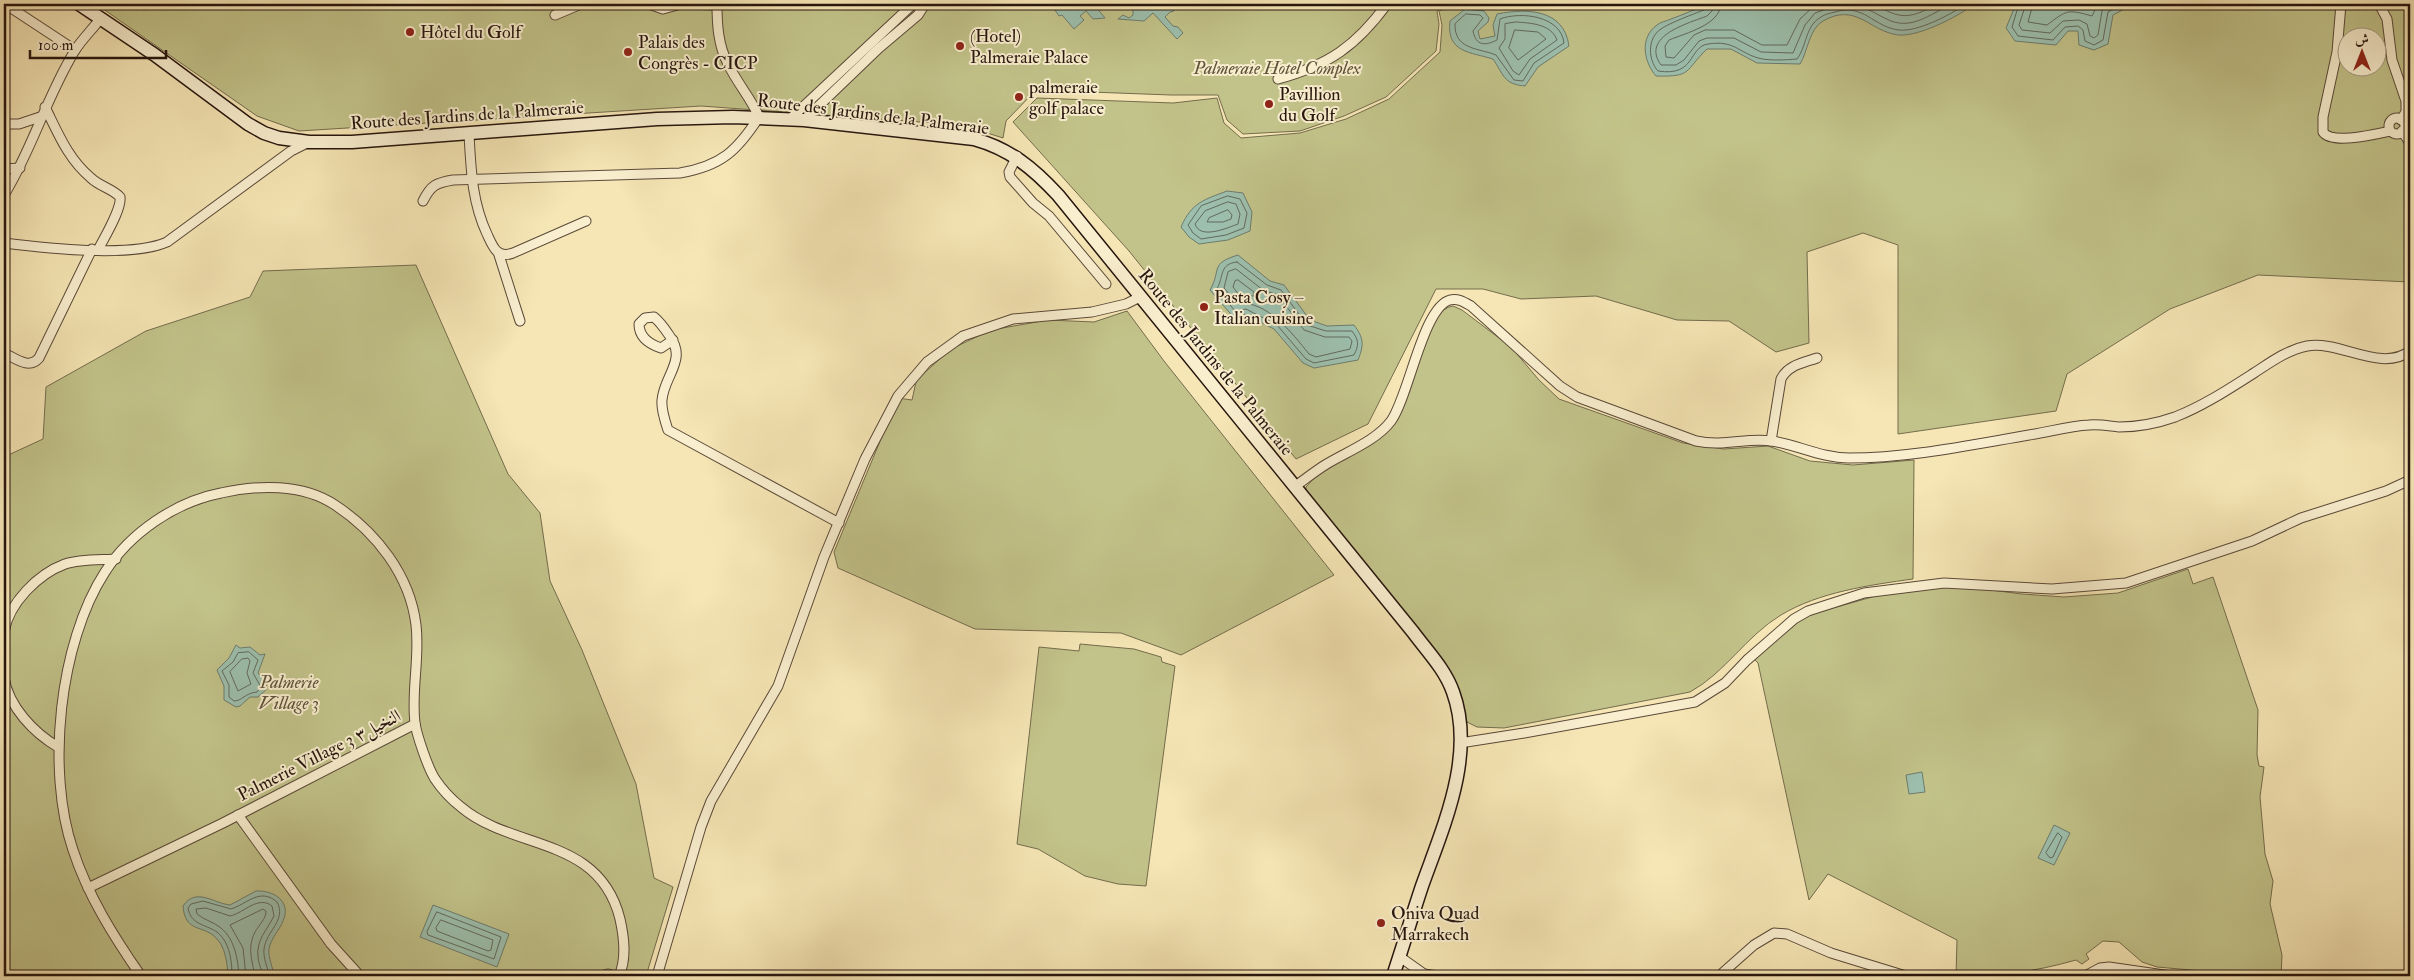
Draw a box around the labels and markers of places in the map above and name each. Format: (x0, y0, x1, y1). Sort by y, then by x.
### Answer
place label: Hôtel du Golf (420, 21, 524, 44)
place label: (Hotel) Palmeraie Palace (970, 25, 1088, 69)
marker: Hôtel du Golf (404, 26, 416, 38)
place label: Palais des Congrès - CICP (638, 31, 758, 75)
marker: (Hotel) Palmeraie Palace (954, 40, 966, 52)
marker: Palais des Congrès - CICP (622, 46, 634, 58)
place label: palmeraie golf palace (1028, 76, 1104, 120)
place label: Pavillion du Golf (1279, 83, 1341, 127)
marker: palmeraie golf palace (1013, 91, 1025, 103)
marker: Pavillion du Golf (1263, 98, 1275, 110)
place label: Pasta Cosy – Italian cuisine (1214, 286, 1314, 330)
marker: Pasta Cosy – Italian cuisine (1198, 301, 1210, 313)
place label: Oniva Quad Marrakech (1391, 902, 1479, 946)
marker: Oniva Quad Marrakech (1375, 917, 1387, 929)

